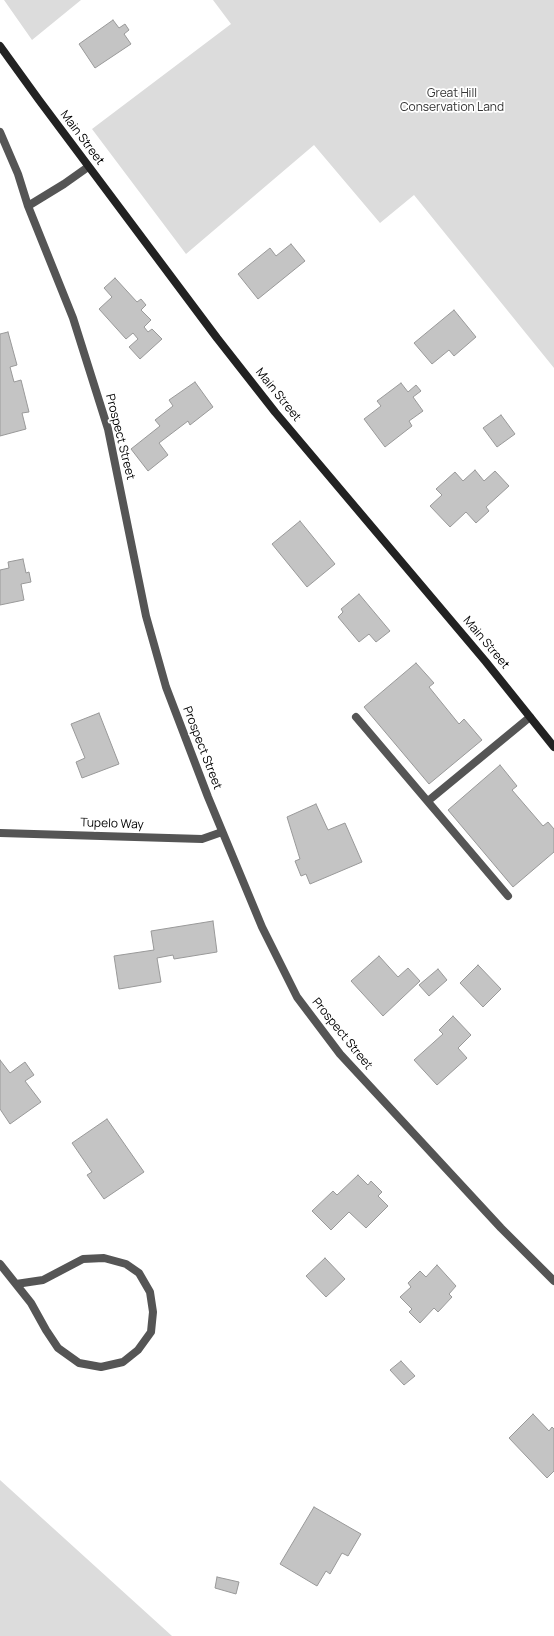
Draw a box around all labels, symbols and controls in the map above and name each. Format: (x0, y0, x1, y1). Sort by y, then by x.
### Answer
park label: Great Hill Conservation Land (400, 87, 504, 115)
street label: Main Street (57, 108, 107, 168)
street label: Main Street (252, 365, 304, 425)
street label: Prospect Street (102, 393, 138, 481)
street label: Main Street (460, 614, 512, 672)
street label: Prospect Street (180, 704, 224, 792)
street label: Tupelo Way (80, 816, 144, 832)
street label: Prospect Street (309, 995, 375, 1073)

